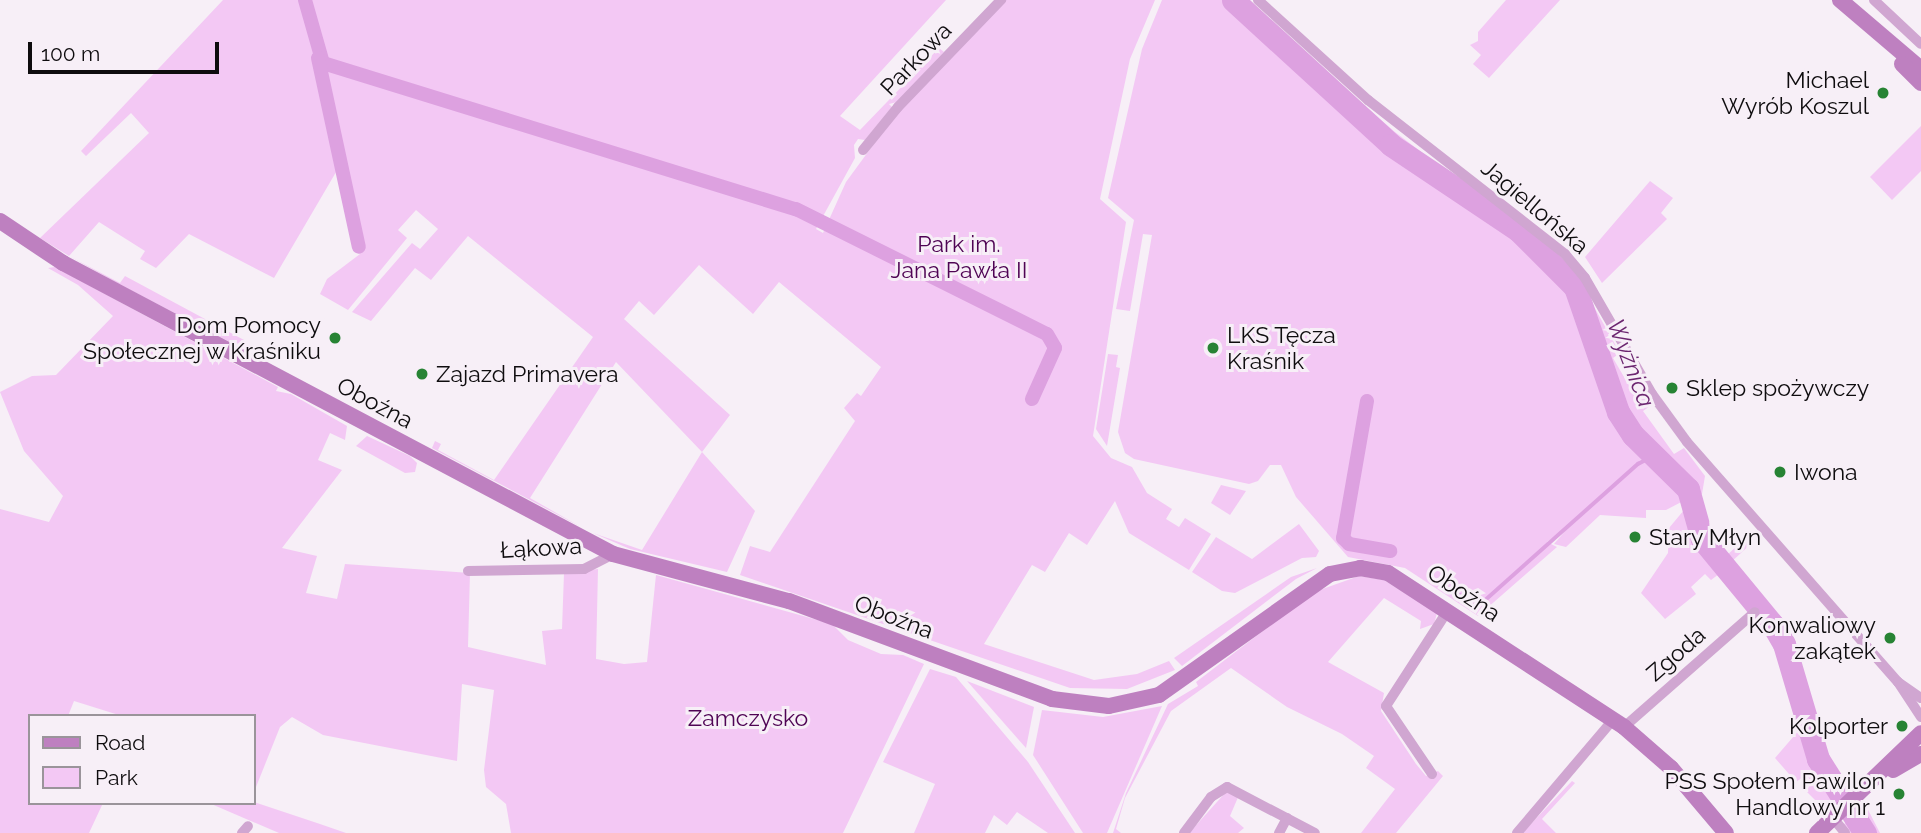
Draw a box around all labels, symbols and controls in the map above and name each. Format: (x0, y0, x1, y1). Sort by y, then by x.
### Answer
street label: Parkowa (875, 17, 957, 101)
scale bar (32, 28, 222, 72)
text: 100 m (41, 41, 100, 66)
place label: Michael Wyrób Koszul (1721, 66, 1869, 120)
marker: Michael Wyrób Koszul (1875, 85, 1891, 101)
street label: Jagiellońska (1476, 154, 1594, 260)
park label: Park im. Jana Pawła II (891, 230, 1027, 284)
place label: Dom Pomocy Społecznej w Kraśniku (82, 311, 321, 365)
water label: Wyżnica (1601, 315, 1661, 411)
place label: LKS Tęcza Kraśnik (1227, 321, 1336, 375)
marker: Dom Pomocy Społecznej w Kraśniku (327, 330, 343, 346)
marker: LKS Tęcza Kraśnik (1205, 340, 1221, 356)
place label: Zajazd Primavera (436, 360, 619, 388)
marker: Zajazd Primavera (414, 366, 430, 382)
street label: Oboźna (332, 372, 418, 434)
place label: Sklep spożywczy (1686, 374, 1869, 402)
marker: Sklep spożywczy (1664, 380, 1680, 396)
place label: Iwona (1794, 458, 1858, 486)
marker: Iwona (1772, 464, 1788, 480)
place label: Stary Młyn (1649, 523, 1762, 551)
marker: Stary Młyn (1627, 529, 1643, 545)
street label: Łąkowa (499, 532, 583, 564)
street label: Oboźna (1422, 559, 1506, 627)
street label: Oboźna (851, 589, 937, 645)
place label: Konwaliowy zakątek (1748, 611, 1876, 665)
street label: Zgoda (1641, 621, 1711, 687)
marker: Konwaliowy zakątek (1882, 630, 1898, 646)
park label: Zamczysko (688, 704, 808, 732)
place label: Kolporter (1789, 712, 1888, 740)
legend (28, 714, 256, 805)
marker: Kolporter (1894, 718, 1910, 734)
text: Road (95, 730, 145, 755)
text: Park (95, 765, 138, 790)
place label: PSS Społem Pawilon Handlowy nr 1 (1664, 767, 1885, 821)
marker: PSS Społem Pawilon Handlowy nr 1 (1891, 786, 1907, 802)

